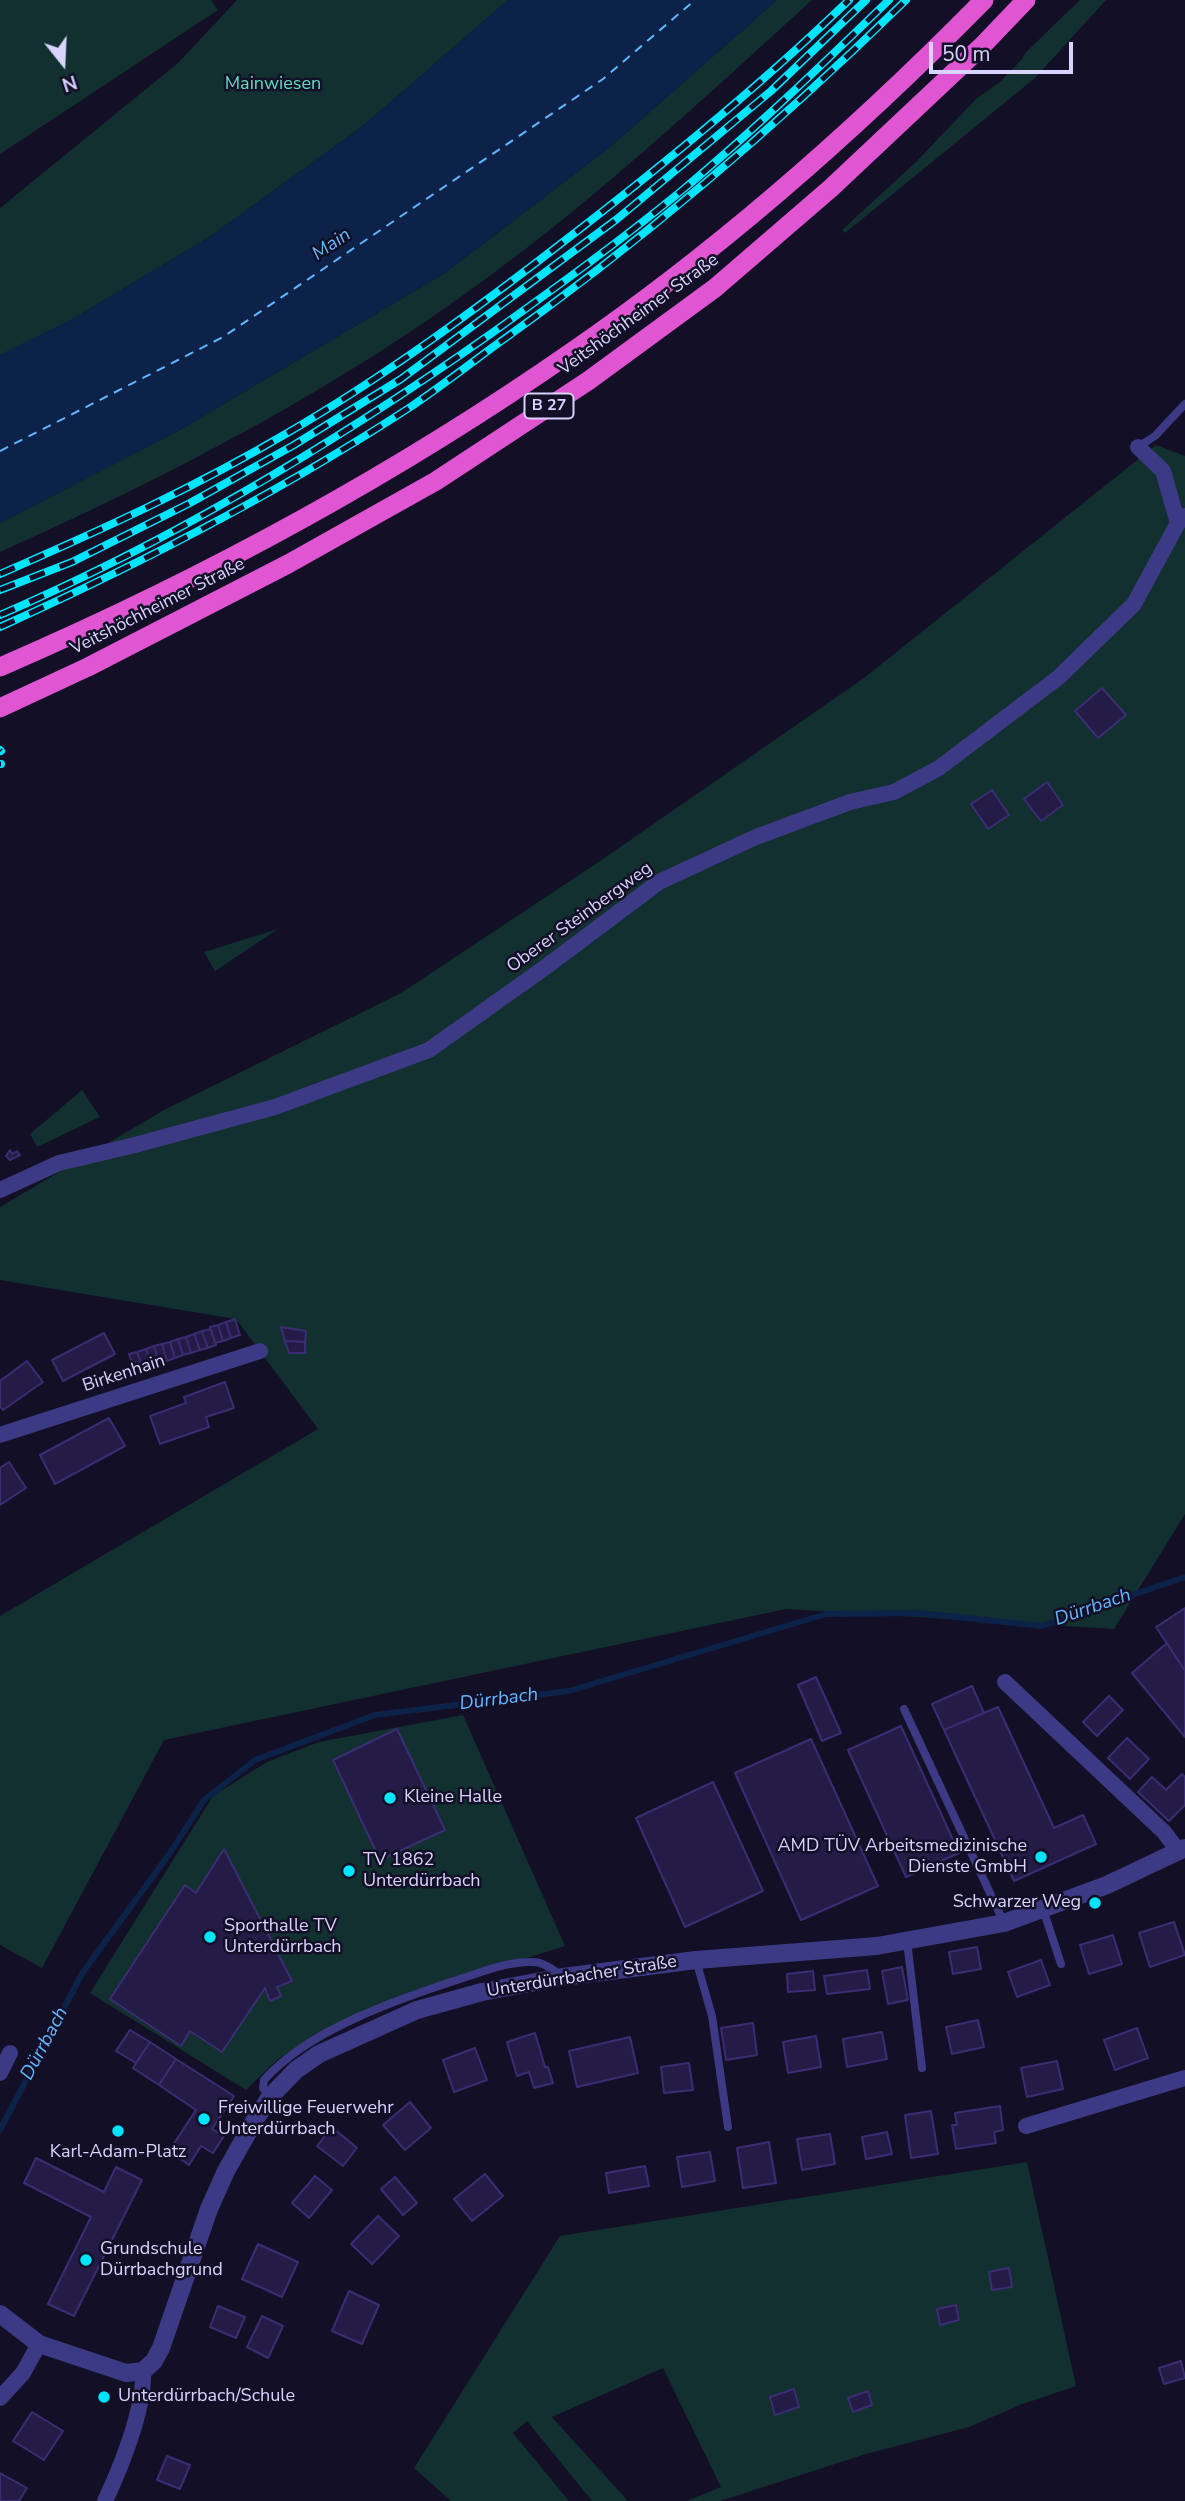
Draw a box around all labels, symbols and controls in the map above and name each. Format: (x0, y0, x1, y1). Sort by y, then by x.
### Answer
north arrow (28, 28, 98, 98)
scale bar (933, 28, 1076, 72)
text: 50 m (942, 40, 991, 68)
text: N (59, 68, 80, 98)
park label: Mainwiesen (225, 74, 321, 96)
water label: Main (308, 224, 356, 266)
street label: Veitshöchheimer Straße (555, 250, 723, 380)
road number: B 27 (524, 394, 574, 418)
street label: Veitshöchheimer Straße (67, 554, 249, 660)
street label: Oberer Steinbergweg (503, 858, 657, 978)
street label: Birkenhain (80, 1351, 168, 1397)
water label: Dürrbach (1052, 1584, 1134, 1632)
water label: Dürrbach (458, 1684, 540, 1716)
place label: Kleine Halle (404, 1787, 502, 1809)
marker: Kleine Halle (382, 1790, 398, 1806)
place label: AMD TÜV Arbeitsmedizinische Dienste GmbH (777, 1836, 1027, 1878)
marker: AMD TÜV Arbeitsmedizinische Dienste GmbH (1033, 1849, 1049, 1865)
place label: TV 1862 Unterdürrbach (363, 1850, 481, 1892)
marker: TV 1862 Unterdürrbach (341, 1863, 357, 1879)
place label: Schwarzer Weg (953, 1892, 1081, 1914)
marker: Schwarzer Weg (1087, 1895, 1103, 1911)
place label: Sporthalle TV Unterdürrbach (224, 1916, 342, 1958)
marker: Sporthalle TV Unterdürrbach (202, 1929, 218, 1945)
street label: Unterdürrbacher Straße (485, 1951, 679, 2003)
water label: Dürrbach (16, 2004, 74, 2084)
place label: Freiwillige Feuerwehr Unterdürrbach (218, 2098, 394, 2140)
marker: Freiwillige Feuerwehr Unterdürrbach (196, 2111, 212, 2127)
marker: Karl-Adam-Platz (110, 2123, 126, 2139)
place label: Karl-Adam-Platz (50, 2142, 186, 2164)
place label: Grundschule Dürrbachgrund (100, 2239, 223, 2282)
marker: Grundschule Dürrbachgrund (78, 2252, 94, 2268)
place label: Unterdürrbach/Schule (118, 2386, 295, 2408)
marker: Unterdürrbach/Schule (96, 2389, 112, 2405)

